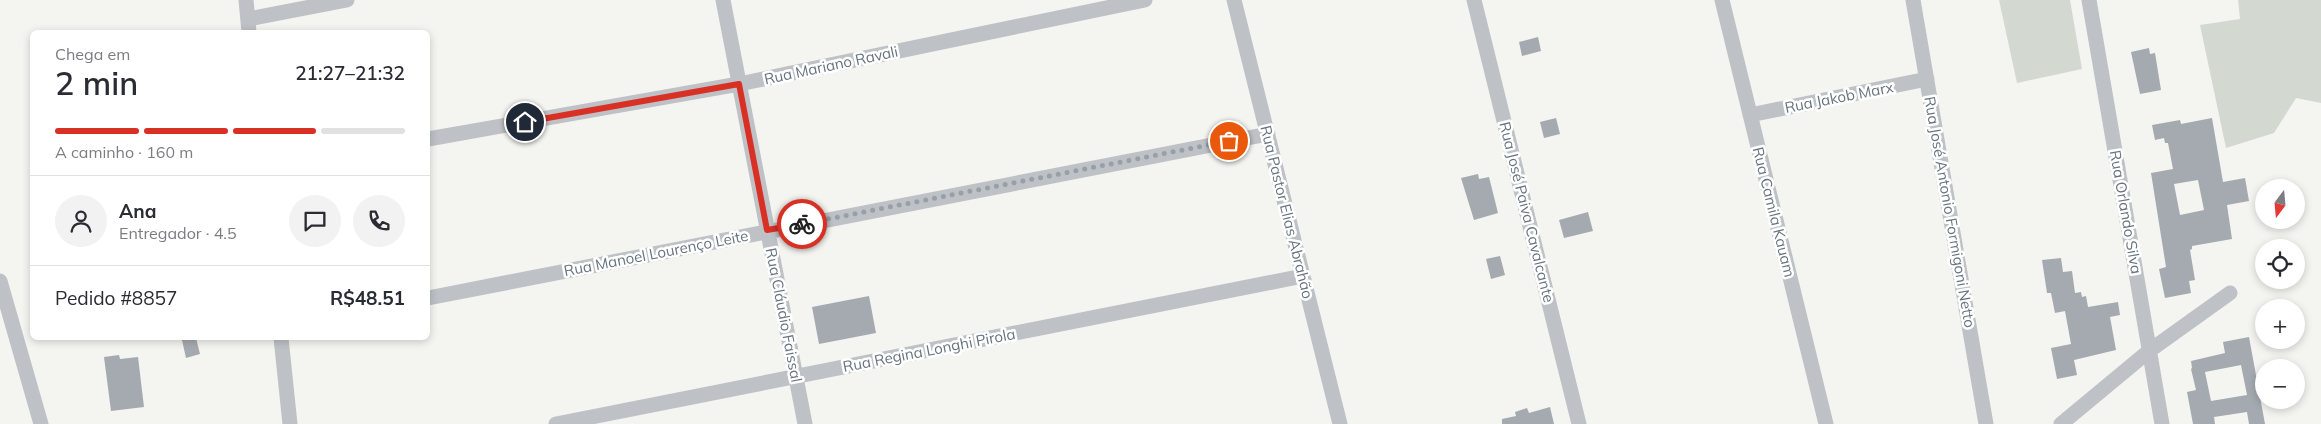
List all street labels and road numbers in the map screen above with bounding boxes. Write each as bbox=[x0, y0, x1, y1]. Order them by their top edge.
street label: Rua Mariano Ravali bbox=[762, 42, 900, 88]
street label: Rua Jakob Marx bbox=[1783, 77, 1895, 117]
street label: Rua José Antonio Formigoni Netto bbox=[1920, 95, 1980, 329]
street label: Rua José Paiva Cavalcante bbox=[1495, 120, 1559, 304]
street label: Rua Pastor Elias Abrahão bbox=[1256, 123, 1318, 301]
street label: Rua Camila Kauam bbox=[1749, 145, 1799, 279]
street label: Rua Orlando Silva bbox=[2106, 149, 2146, 275]
street label: Rua Manoel Lourenço Leite bbox=[562, 226, 750, 280]
street label: Rua Cláudio Faissal bbox=[762, 246, 806, 384]
street label: Rua Regina Longhi Pirola bbox=[841, 324, 1017, 376]

